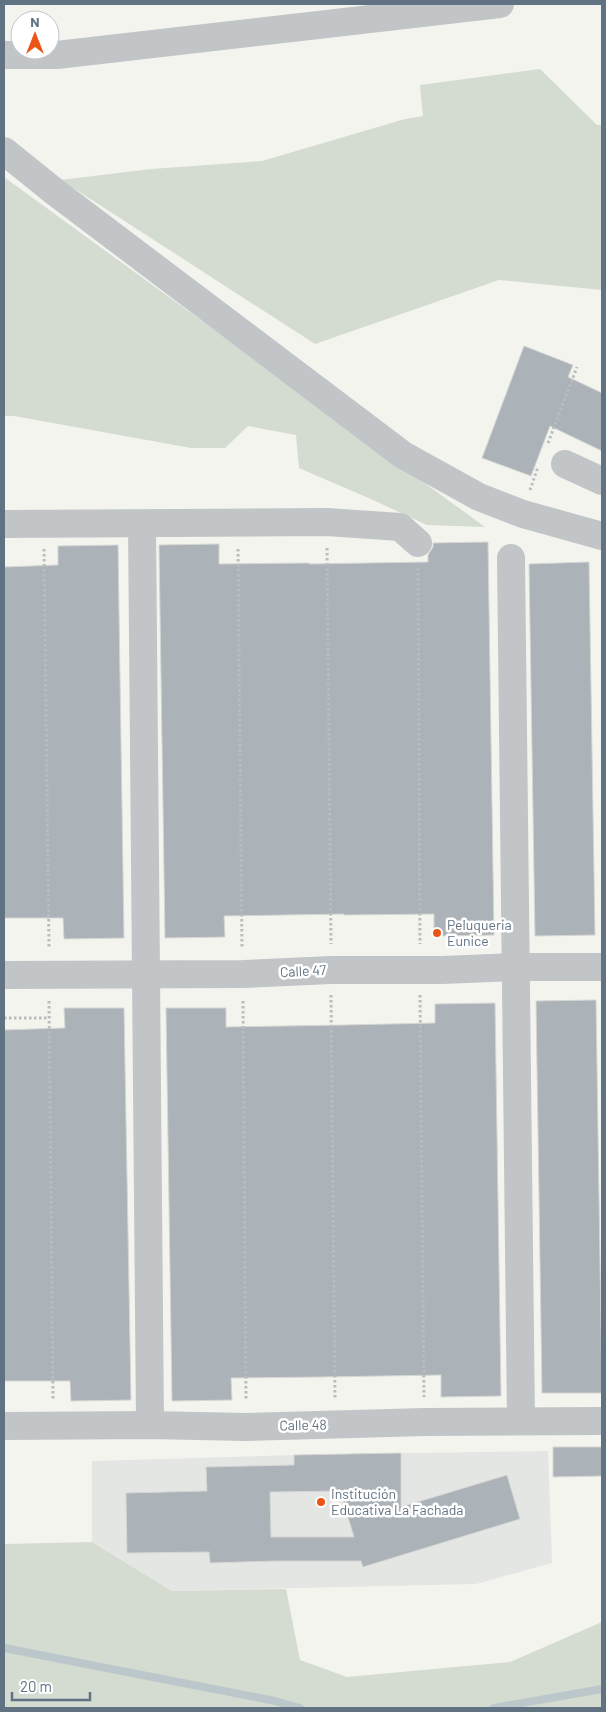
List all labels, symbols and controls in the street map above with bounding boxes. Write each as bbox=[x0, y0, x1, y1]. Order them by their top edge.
north arrow bbox=[10, 10, 60, 60]
text: N bbox=[30, 13, 40, 30]
place label: Peluqueria Eunice bbox=[447, 916, 512, 949]
marker: Peluqueria Eunice bbox=[431, 927, 443, 939]
street label: Calle 47 bbox=[279, 961, 327, 980]
street label: Calle 48 bbox=[279, 1416, 327, 1433]
place label: Institución Educativa La Fachada bbox=[331, 1485, 463, 1518]
marker: Institución Educativa La Fachada bbox=[315, 1496, 327, 1508]
scale bar bbox=[12, 1670, 90, 1702]
text: 20 m bbox=[20, 1677, 52, 1695]

